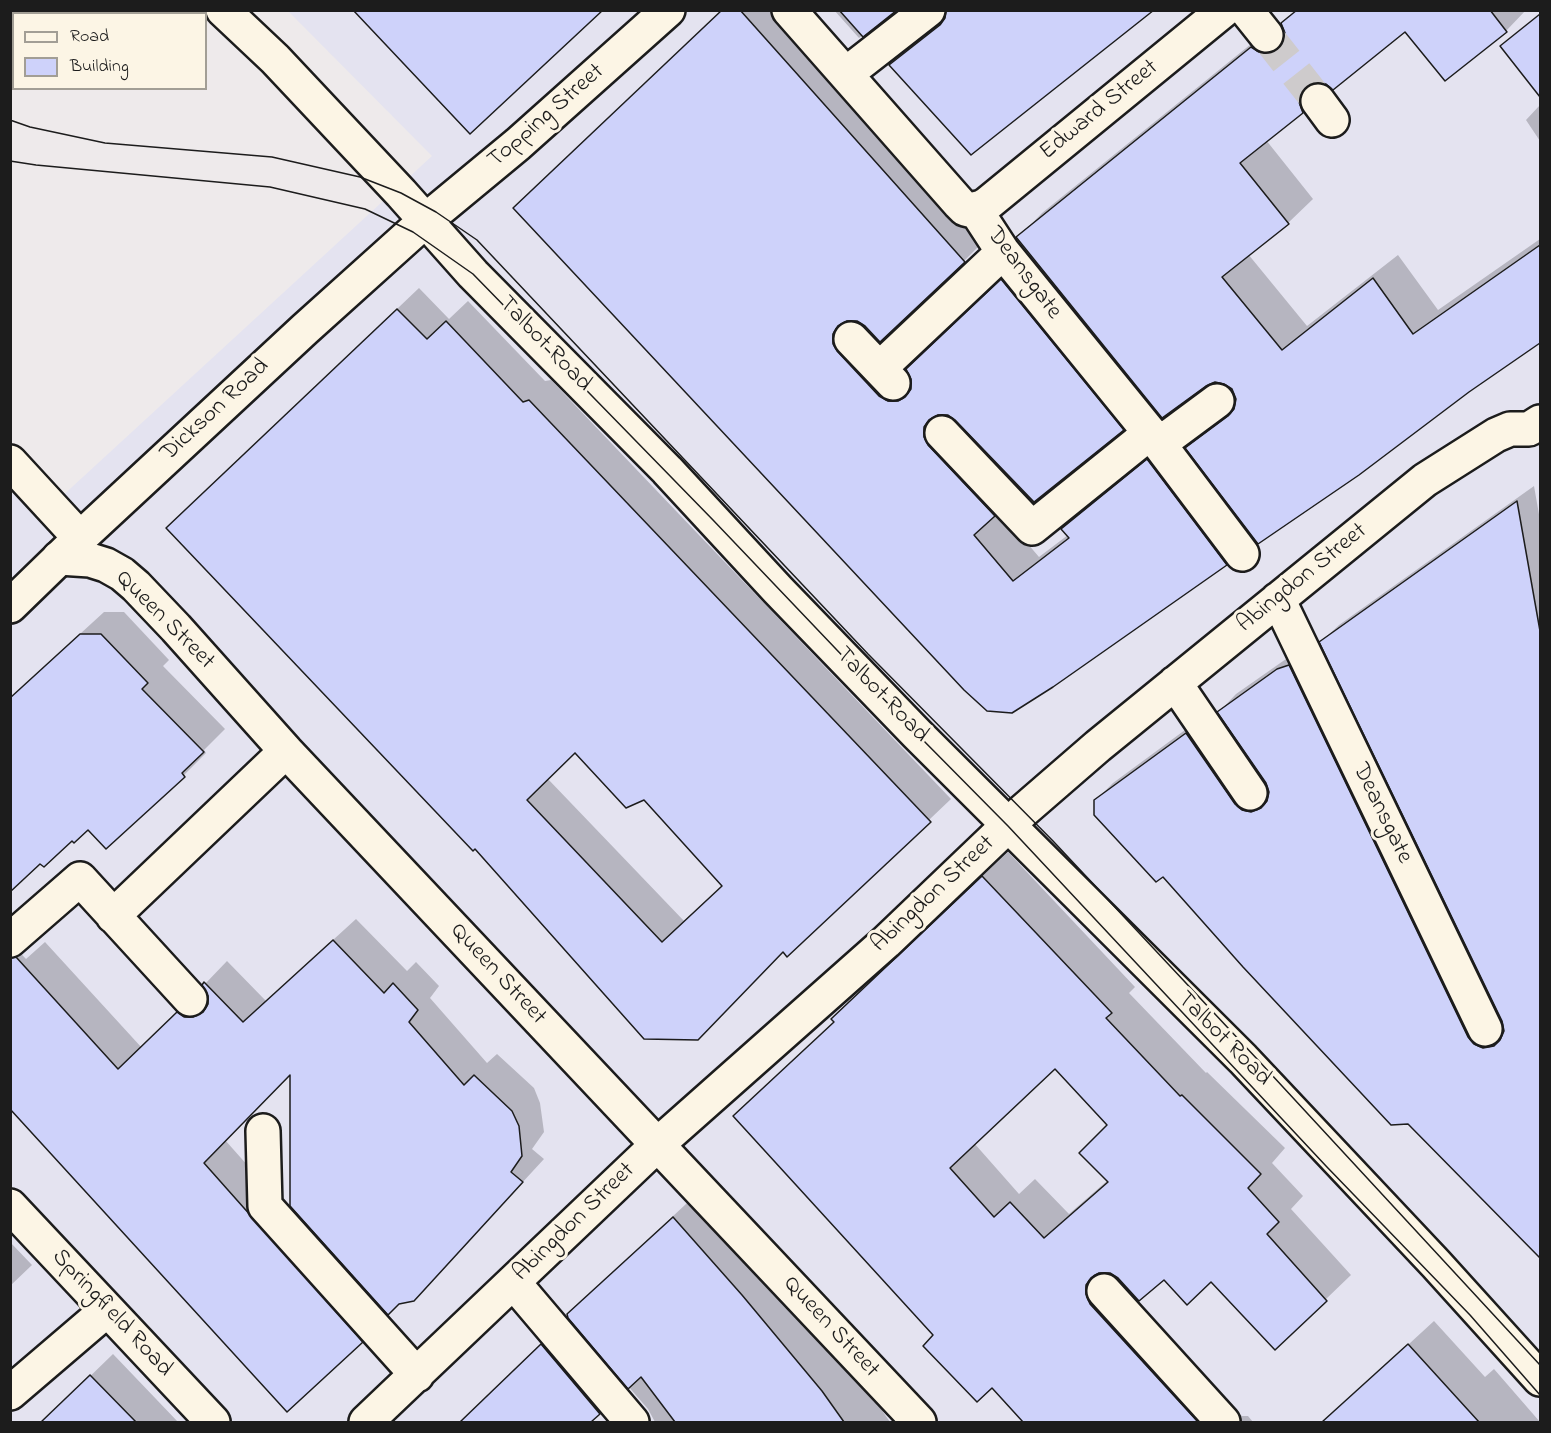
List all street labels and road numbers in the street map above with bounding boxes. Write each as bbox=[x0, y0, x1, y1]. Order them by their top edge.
street label: Edward Street bbox=[1035, 54, 1165, 168]
street label: Topping Street bbox=[483, 59, 611, 175]
street label: Deansgate bbox=[979, 222, 1067, 326]
street label: Talbot Road bbox=[491, 291, 597, 399]
street label: Dickson Road bbox=[156, 353, 276, 469]
street label: Abingdon Street bbox=[1232, 518, 1374, 640]
street label: Queen Street bbox=[108, 565, 220, 677]
street label: Talbot Road bbox=[828, 642, 934, 750]
street label: Deansgate bbox=[1344, 759, 1418, 869]
street label: Abingdon Street bbox=[866, 830, 1002, 960]
street label: Queen Street bbox=[443, 918, 551, 1032]
street label: Talbot Road bbox=[1170, 987, 1276, 1093]
street label: Abingdon Street bbox=[508, 1158, 642, 1288]
street label: Springfield Road bbox=[44, 1244, 178, 1384]
street label: Queen Street bbox=[776, 1271, 884, 1385]

